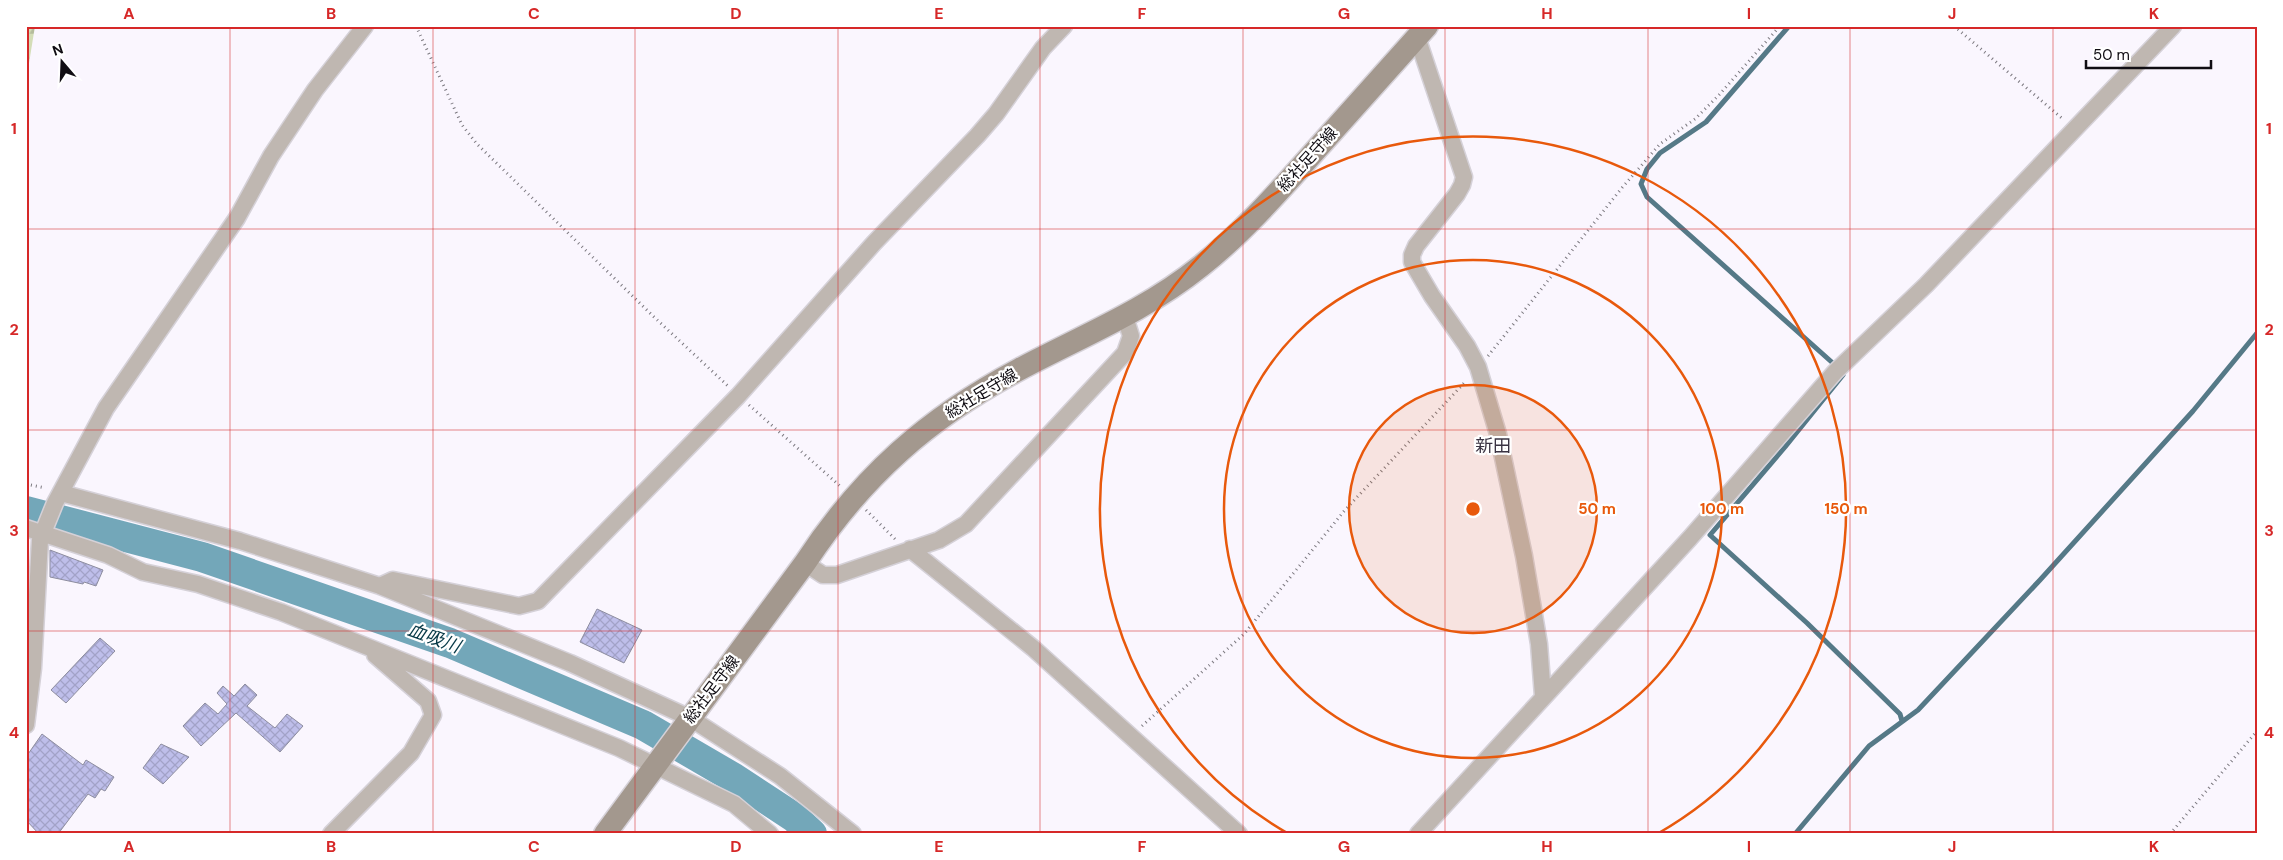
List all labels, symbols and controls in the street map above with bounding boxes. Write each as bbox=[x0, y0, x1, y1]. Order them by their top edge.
text: A bbox=[123, 3, 135, 24]
text: B bbox=[326, 3, 336, 24]
text: C bbox=[528, 3, 540, 24]
text: D bbox=[730, 3, 742, 24]
text: E bbox=[934, 3, 944, 24]
text: F bbox=[1138, 3, 1147, 24]
text: G bbox=[1338, 3, 1350, 24]
text: H bbox=[1541, 3, 1553, 24]
text: I bbox=[1747, 3, 1751, 24]
text: J bbox=[1948, 3, 1956, 24]
text: K bbox=[2149, 3, 2160, 24]
north arrow bbox=[38, 38, 88, 88]
scale bar bbox=[2086, 38, 2210, 70]
text: N bbox=[50, 40, 66, 60]
text: 50 m bbox=[2093, 45, 2130, 65]
text: 1 bbox=[11, 118, 17, 139]
text: 1 bbox=[2266, 118, 2272, 139]
street label: 総社足守線 bbox=[1273, 123, 1342, 196]
text: 2 bbox=[9, 319, 19, 340]
text: 2 bbox=[2264, 319, 2274, 340]
street label: 総社足守線 bbox=[942, 364, 1021, 423]
district label: 新田 bbox=[1475, 434, 1511, 458]
text: 50 m bbox=[1578, 499, 1616, 519]
text: 100 m bbox=[1700, 499, 1744, 519]
text: 150 m bbox=[1825, 499, 1868, 519]
centre of rings bbox=[1464, 500, 1482, 518]
text: 3 bbox=[9, 520, 19, 541]
text: 3 bbox=[2264, 520, 2274, 541]
water label: 血吸川 bbox=[405, 617, 465, 659]
street label: 総社足守線 bbox=[679, 651, 744, 728]
text: 4 bbox=[9, 722, 19, 743]
text: 4 bbox=[2264, 722, 2274, 743]
text: A bbox=[123, 836, 135, 857]
text: B bbox=[326, 836, 336, 857]
text: C bbox=[528, 836, 540, 857]
text: D bbox=[730, 836, 742, 857]
text: E bbox=[934, 836, 944, 857]
text: F bbox=[1138, 836, 1147, 857]
text: G bbox=[1338, 836, 1350, 857]
text: H bbox=[1541, 836, 1553, 857]
text: I bbox=[1747, 836, 1751, 857]
text: J bbox=[1948, 836, 1956, 857]
text: K bbox=[2149, 836, 2160, 857]

